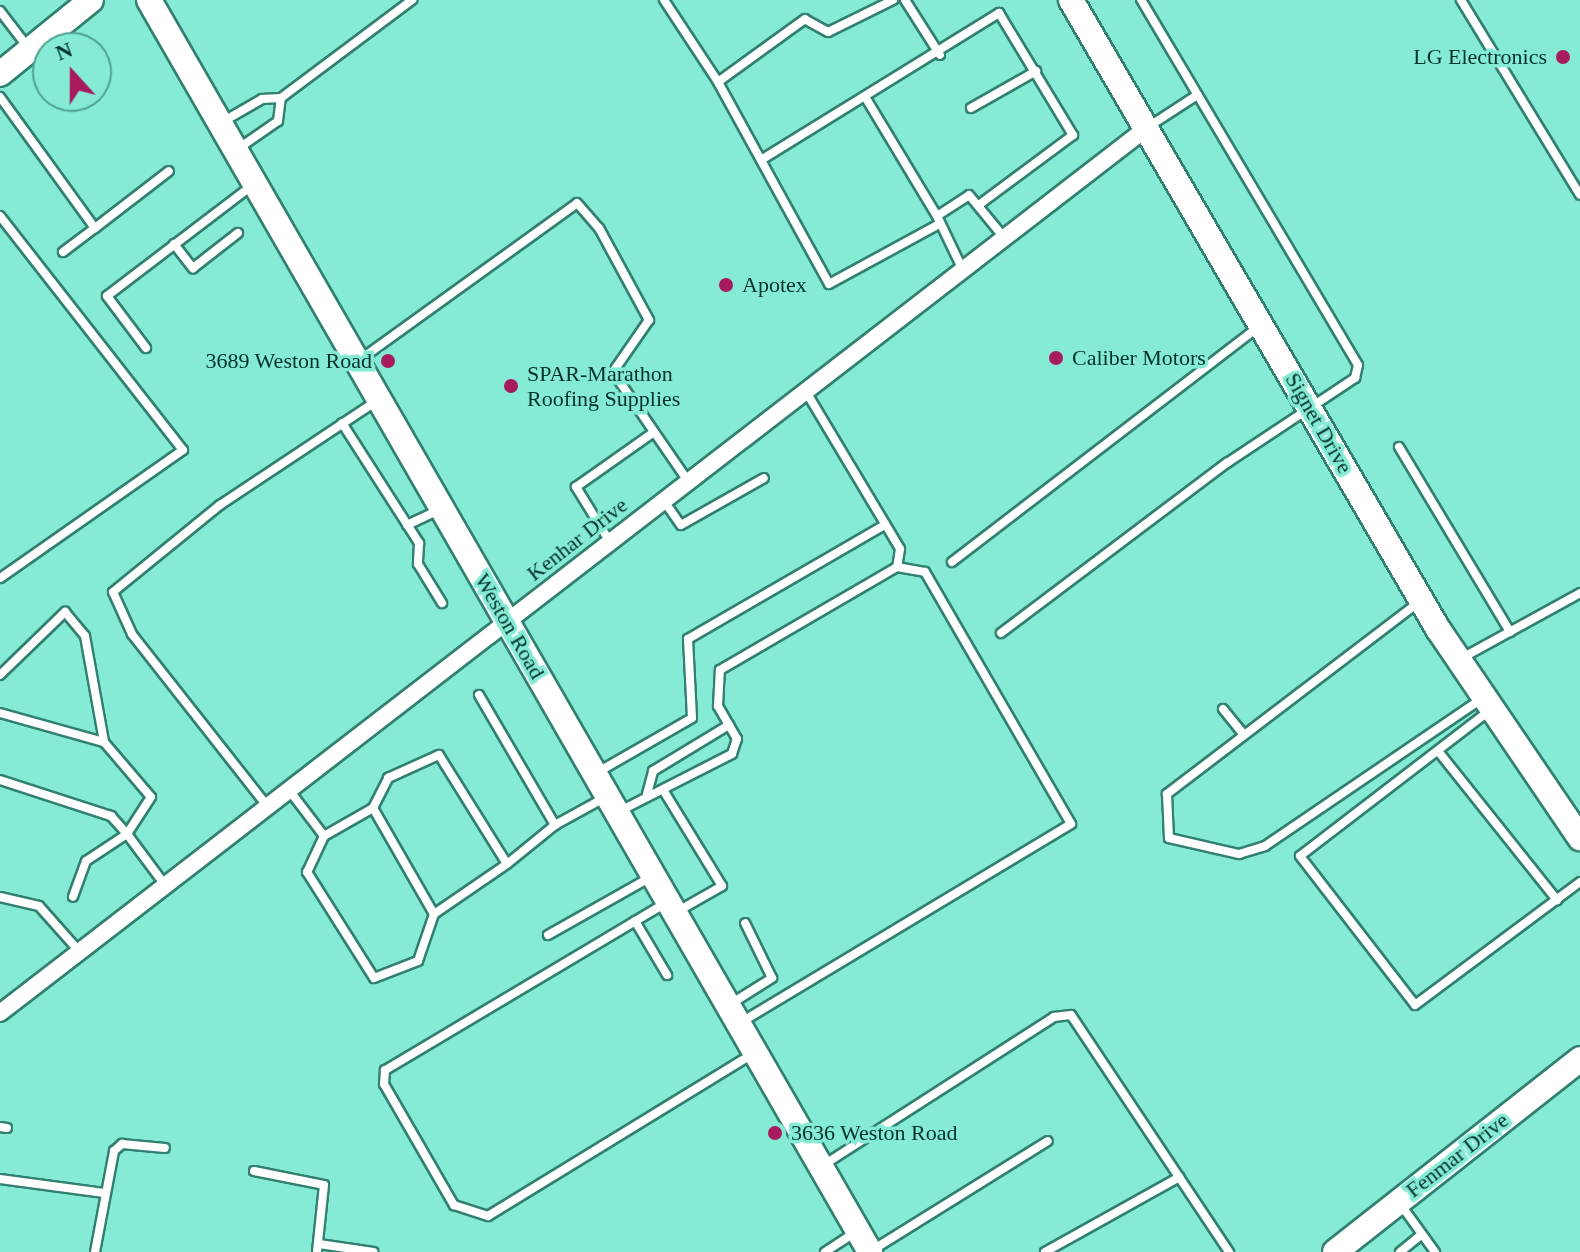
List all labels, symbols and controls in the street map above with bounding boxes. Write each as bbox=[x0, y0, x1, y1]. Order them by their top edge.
north arrow bbox=[32, 32, 112, 112]
text: N bbox=[52, 36, 76, 66]
place label: LG Electronics bbox=[1413, 44, 1547, 70]
marker: LG Electronics bbox=[1554, 48, 1572, 66]
place label: Apotex bbox=[742, 272, 807, 298]
marker: Apotex bbox=[717, 276, 735, 294]
place label: Caliber Motors bbox=[1072, 345, 1206, 371]
place label: 3689 Weston Road bbox=[205, 348, 372, 374]
marker: Caliber Motors bbox=[1047, 349, 1065, 367]
marker: 3689 Weston Road bbox=[379, 352, 397, 370]
place label: SPAR-Marathon Roofing Supplies bbox=[527, 360, 680, 412]
street label: Signet Drive bbox=[1280, 368, 1358, 478]
marker: SPAR-Marathon Roofing Supplies bbox=[502, 377, 520, 395]
street label: Kenhar Drive bbox=[521, 492, 633, 586]
street label: Weston Road bbox=[469, 569, 551, 683]
street label: Fenmar Drive bbox=[1400, 1107, 1514, 1203]
place label: 3636 Weston Road bbox=[791, 1120, 958, 1146]
marker: 3636 Weston Road bbox=[766, 1124, 784, 1142]

